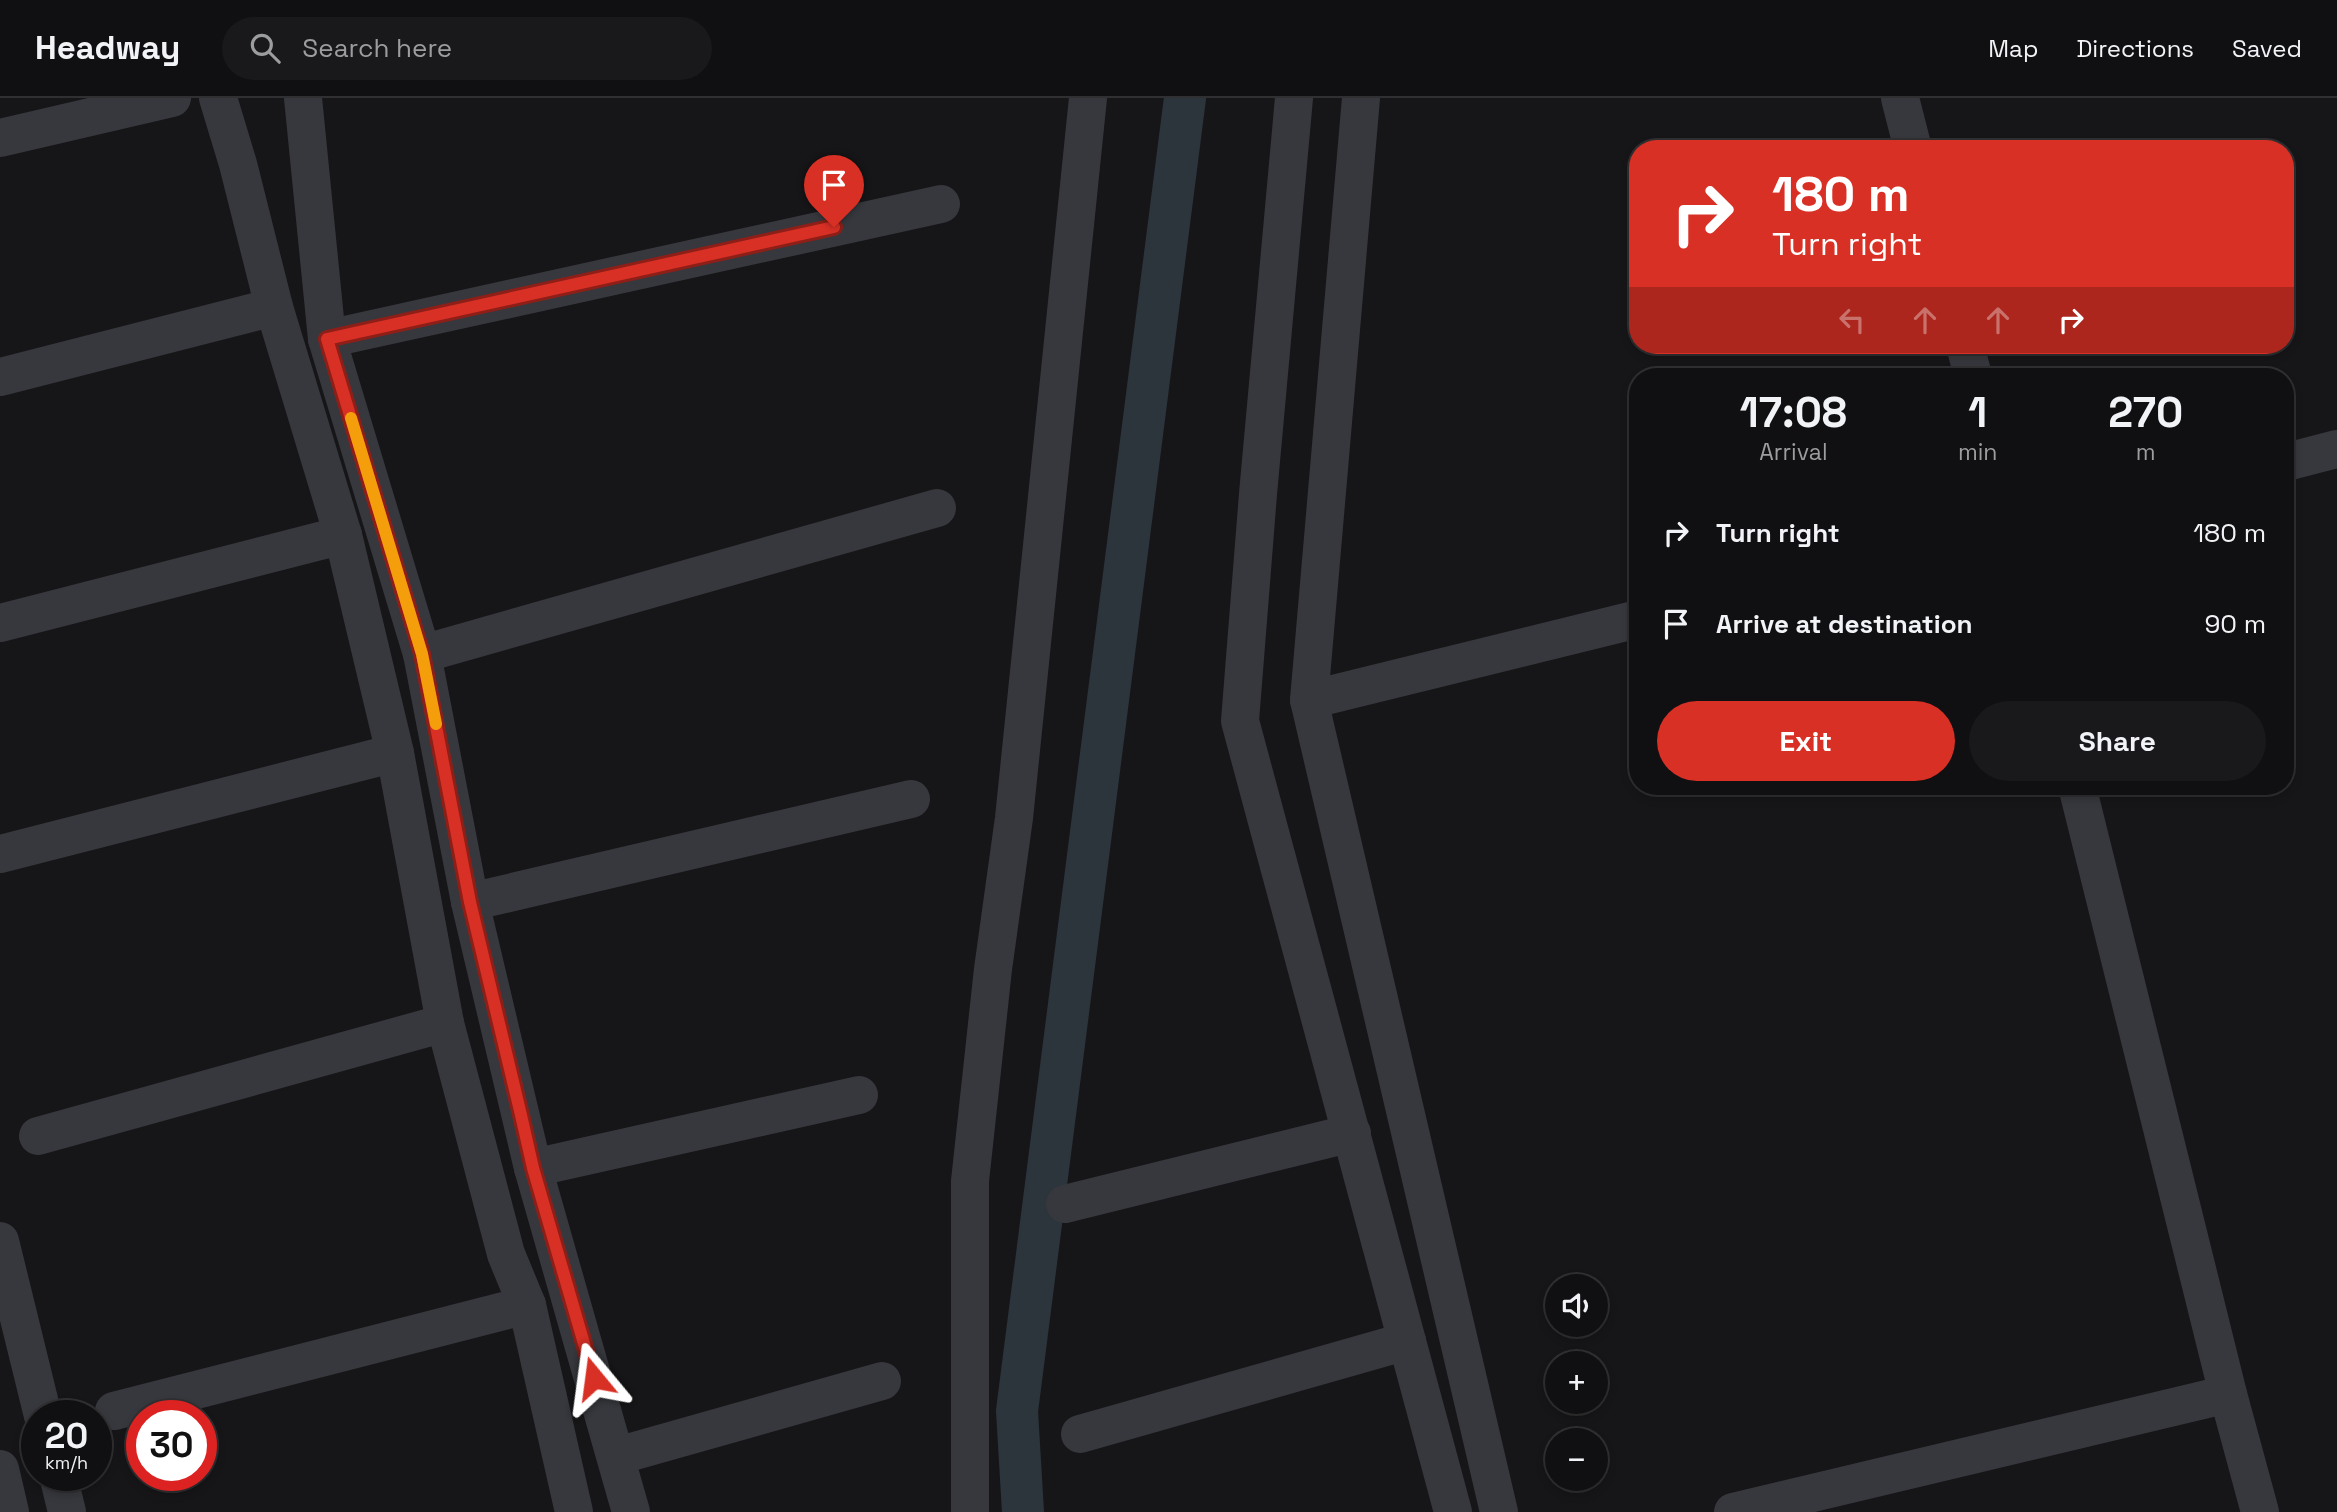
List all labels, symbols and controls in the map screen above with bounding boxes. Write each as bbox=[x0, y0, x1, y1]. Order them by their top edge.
search box bbox=[222, 17, 712, 80]
text: Headway bbox=[35, 27, 180, 69]
icon: search bbox=[246, 29, 284, 67]
text: Search here bbox=[302, 31, 452, 65]
text: Map bbox=[1988, 33, 2038, 64]
text: Directions bbox=[2076, 33, 2194, 64]
text: Saved bbox=[2232, 33, 2302, 64]
pin bbox=[804, 155, 864, 227]
text: 180 m bbox=[1772, 163, 1910, 225]
icon: arrive bbox=[815, 166, 853, 204]
icon: right bbox=[1657, 168, 1748, 259]
text: Turn right bbox=[1772, 224, 1922, 264]
icon: left bbox=[1833, 301, 1871, 339]
icon: ahead bbox=[1906, 301, 1944, 339]
icon: ahead bbox=[1979, 301, 2017, 339]
icon: right bbox=[2052, 301, 2090, 339]
text: 17:08 bbox=[1740, 386, 1847, 439]
text: 1 bbox=[1968, 386, 1987, 439]
text: 270 bbox=[2108, 386, 2183, 439]
text: Arrival bbox=[1759, 437, 1828, 467]
text: min bbox=[1958, 437, 1997, 467]
text: m bbox=[2136, 437, 2156, 467]
icon: right bbox=[1657, 514, 1695, 552]
text: Turn right bbox=[1716, 516, 1840, 550]
text: 180 m bbox=[2193, 516, 2266, 550]
icon: arrive bbox=[1657, 605, 1695, 643]
text: Arrive at destination bbox=[1716, 607, 1973, 641]
text: 90 m bbox=[2204, 607, 2266, 641]
button: Exit bbox=[1657, 701, 1955, 781]
button: Share bbox=[1969, 701, 2266, 781]
map controls bbox=[1545, 1274, 1608, 1491]
button: sound bbox=[1545, 1274, 1608, 1337]
position arrow bbox=[557, 1341, 631, 1415]
button: + bbox=[1545, 1351, 1608, 1414]
speed limit sign: 30 bbox=[126, 1400, 217, 1491]
text: 20 bbox=[45, 1414, 88, 1458]
button: − bbox=[1545, 1428, 1608, 1491]
text: km/h bbox=[45, 1451, 88, 1474]

